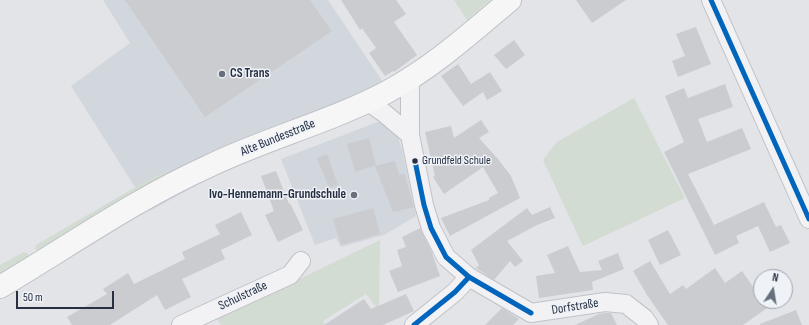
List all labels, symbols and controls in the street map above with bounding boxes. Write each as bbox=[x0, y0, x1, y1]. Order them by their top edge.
place label: CS Trans bbox=[230, 66, 269, 82]
marker: CS Trans bbox=[217, 69, 227, 79]
street label: Alte Bundesstraße bbox=[238, 116, 318, 160]
place label: Grundfeld Schule bbox=[422, 154, 491, 168]
marker: Grundfeld Schule bbox=[410, 156, 420, 166]
place label: Ivo-Hennemann-Grundschule bbox=[209, 187, 346, 203]
marker: Ivo-Hennemann-Grundschule bbox=[349, 190, 359, 200]
north arrow bbox=[753, 269, 793, 309]
text: N bbox=[771, 271, 780, 285]
street label: Schulstraße bbox=[216, 278, 270, 314]
scale bar bbox=[18, 283, 116, 309]
text: 50 m bbox=[23, 290, 43, 305]
street label: Dorfstraße bbox=[550, 296, 600, 318]

